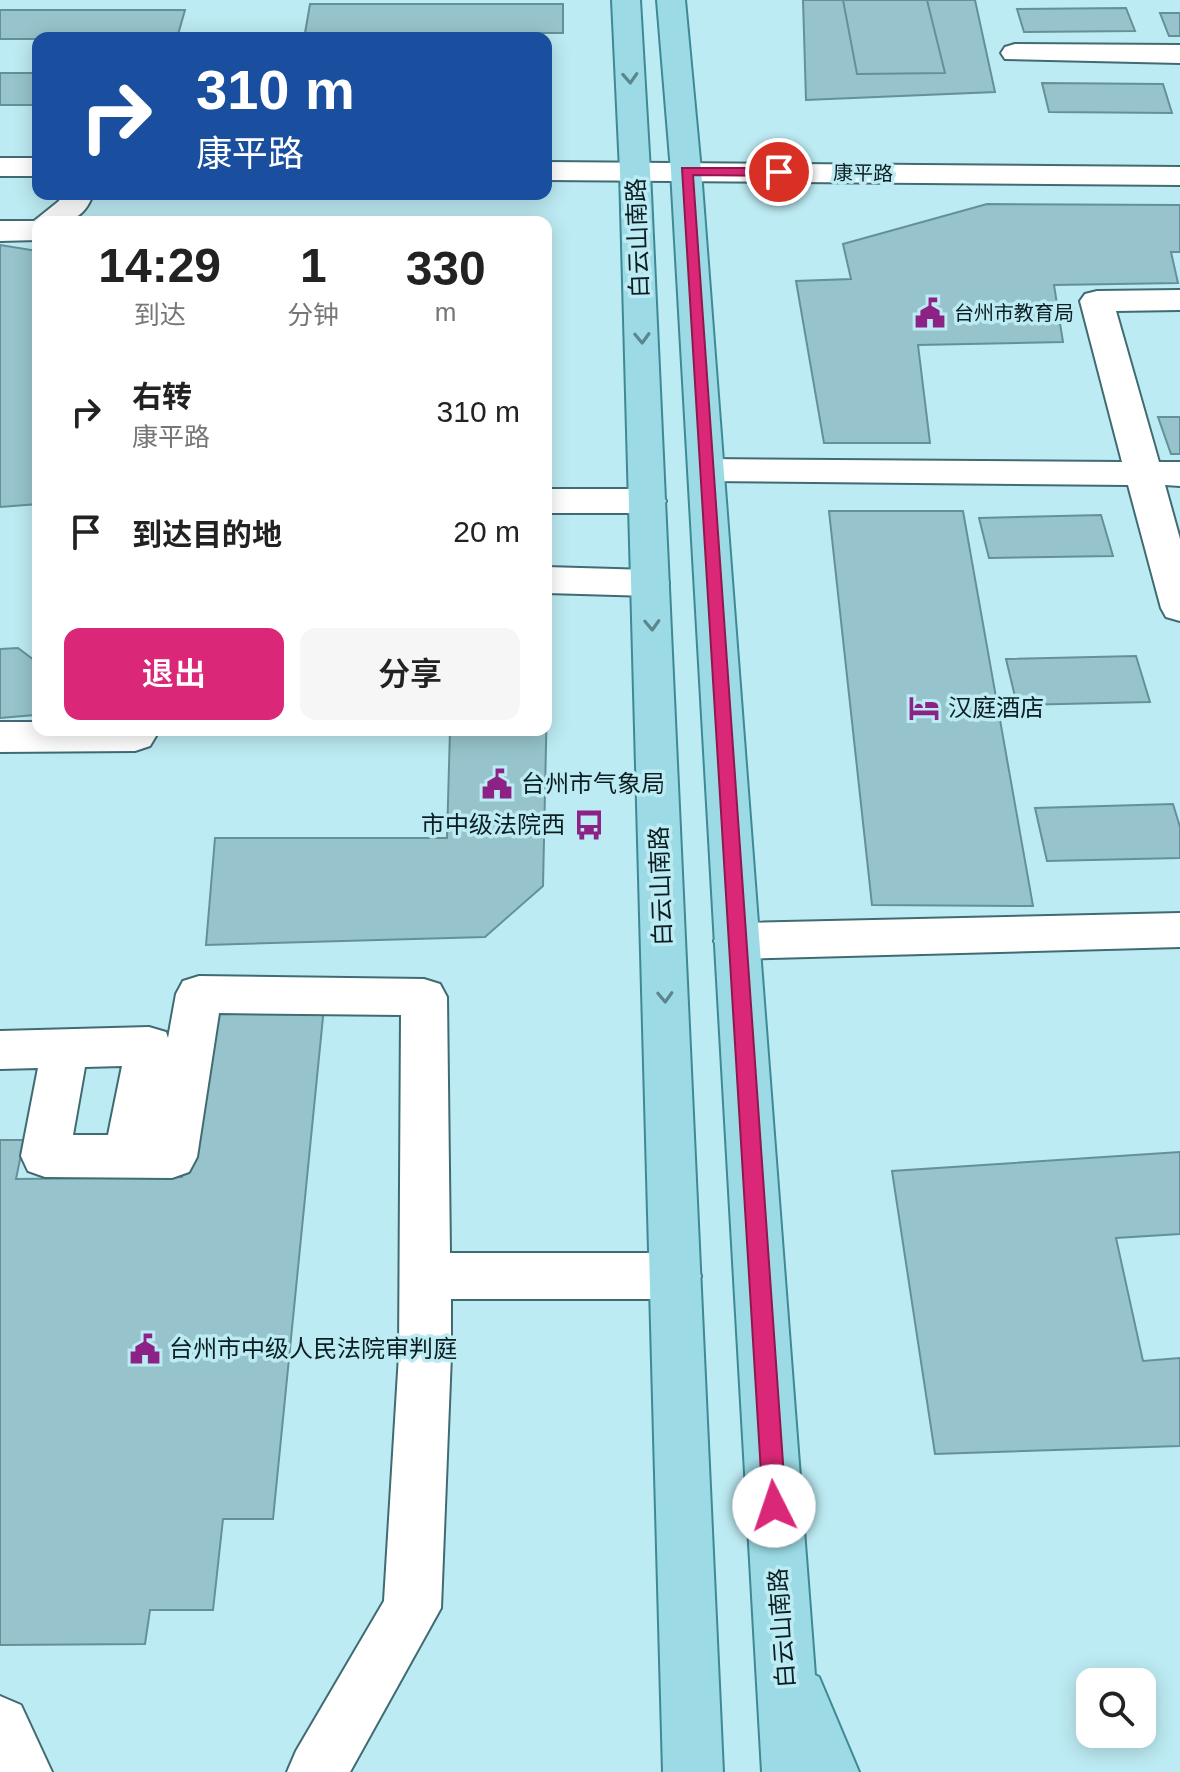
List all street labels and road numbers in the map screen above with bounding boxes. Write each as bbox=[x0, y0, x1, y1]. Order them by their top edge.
street label: 康平路 bbox=[833, 161, 893, 185]
street label: 白云山南路 bbox=[622, 178, 653, 298]
street label: 白云山南路 bbox=[645, 826, 676, 946]
street label: 白云山南路 bbox=[764, 1567, 799, 1689]

